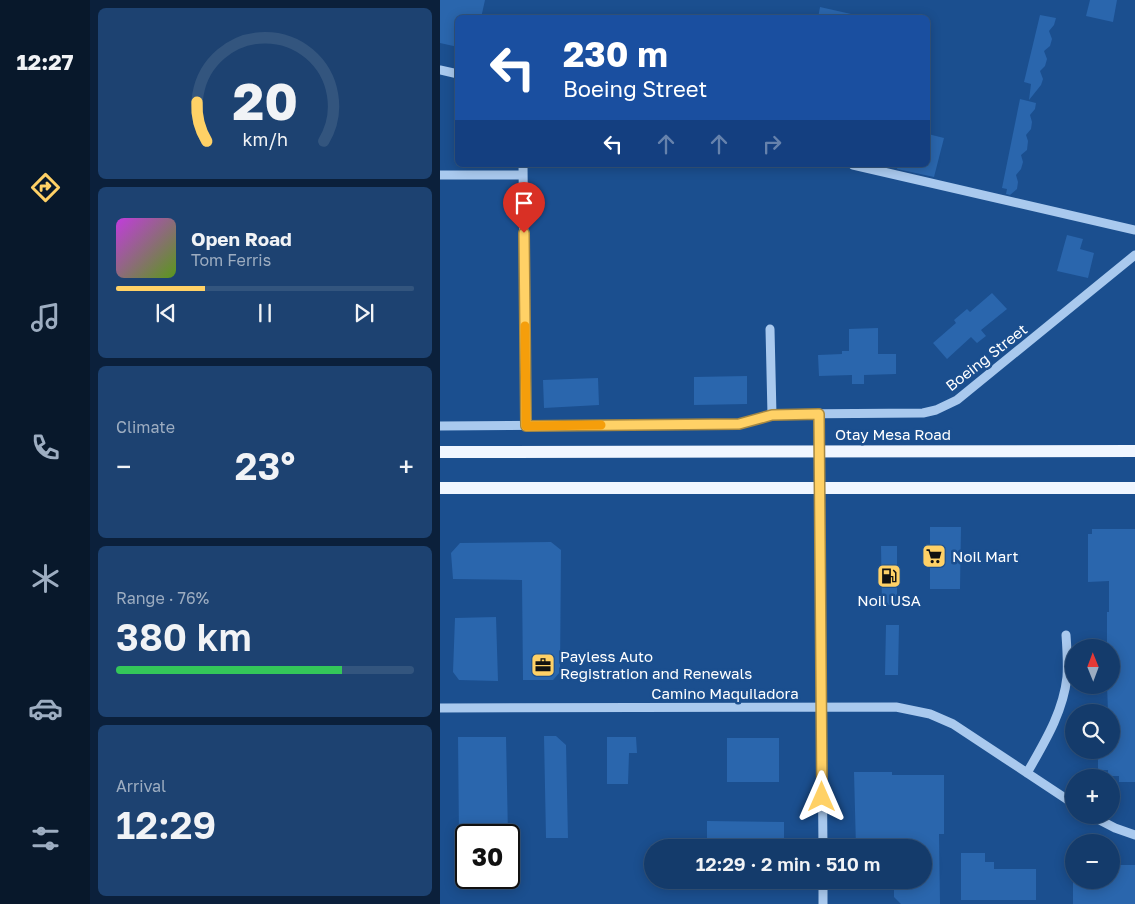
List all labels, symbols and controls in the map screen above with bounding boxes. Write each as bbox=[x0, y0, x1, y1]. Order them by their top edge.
text: 230 m bbox=[563, 33, 668, 75]
icon: left bbox=[480, 35, 545, 100]
text: 12:27 bbox=[16, 48, 74, 75]
text: 20 bbox=[232, 69, 298, 131]
text: Boeing Street bbox=[563, 75, 707, 102]
text: km/h bbox=[242, 128, 288, 150]
icon: left bbox=[599, 130, 627, 158]
icon: ahead bbox=[652, 130, 680, 158]
icon: ahead bbox=[705, 130, 733, 158]
icon: right bbox=[758, 130, 786, 158]
icon: directions bbox=[28, 170, 63, 205]
pin bbox=[503, 182, 545, 233]
icon: arrive bbox=[510, 189, 538, 217]
text: Open Road bbox=[191, 227, 292, 250]
text: Tom Ferris bbox=[191, 250, 271, 270]
icon: previous bbox=[152, 299, 180, 327]
icon: pause bbox=[251, 299, 279, 327]
icon: next bbox=[350, 299, 378, 327]
icon: music bbox=[28, 300, 63, 335]
street label: Boeing Street bbox=[942, 320, 1030, 394]
text: Climate bbox=[116, 417, 175, 437]
street label: Otay Mesa Road bbox=[835, 425, 951, 443]
icon: phone bbox=[28, 430, 63, 465]
text: 23° bbox=[235, 443, 295, 488]
text: − bbox=[116, 450, 131, 483]
text: + bbox=[399, 450, 414, 483]
supermarket icon: Noil Mart bbox=[921, 543, 947, 569]
place label: Noil Mart bbox=[952, 547, 1019, 565]
icon: climate bbox=[28, 561, 63, 596]
fuel station icon: Noil USA bbox=[876, 563, 902, 589]
text: Range · 76% bbox=[116, 588, 209, 608]
place label: Noil USA bbox=[857, 591, 921, 609]
text: 380 km bbox=[116, 614, 252, 659]
north arrow bbox=[1065, 639, 1120, 694]
map controls bbox=[1065, 639, 1120, 889]
place label: Payless Auto Registration and Renewals bbox=[560, 647, 752, 682]
office icon: Payless Auto Registration and Renewals bbox=[530, 652, 556, 678]
street label: Camino Maquiladora bbox=[651, 684, 799, 702]
icon: car bbox=[28, 691, 63, 726]
button: search bbox=[1065, 704, 1120, 759]
button: + bbox=[1065, 769, 1120, 824]
position arrow bbox=[795, 770, 847, 822]
text: Arrival bbox=[116, 776, 166, 796]
text: 12:29 bbox=[116, 802, 216, 847]
icon: filters bbox=[28, 821, 63, 856]
speed limit sign: 30 bbox=[455, 824, 520, 889]
button: − bbox=[1065, 834, 1120, 889]
text: 12:29 · 2 min · 510 m bbox=[696, 852, 880, 875]

